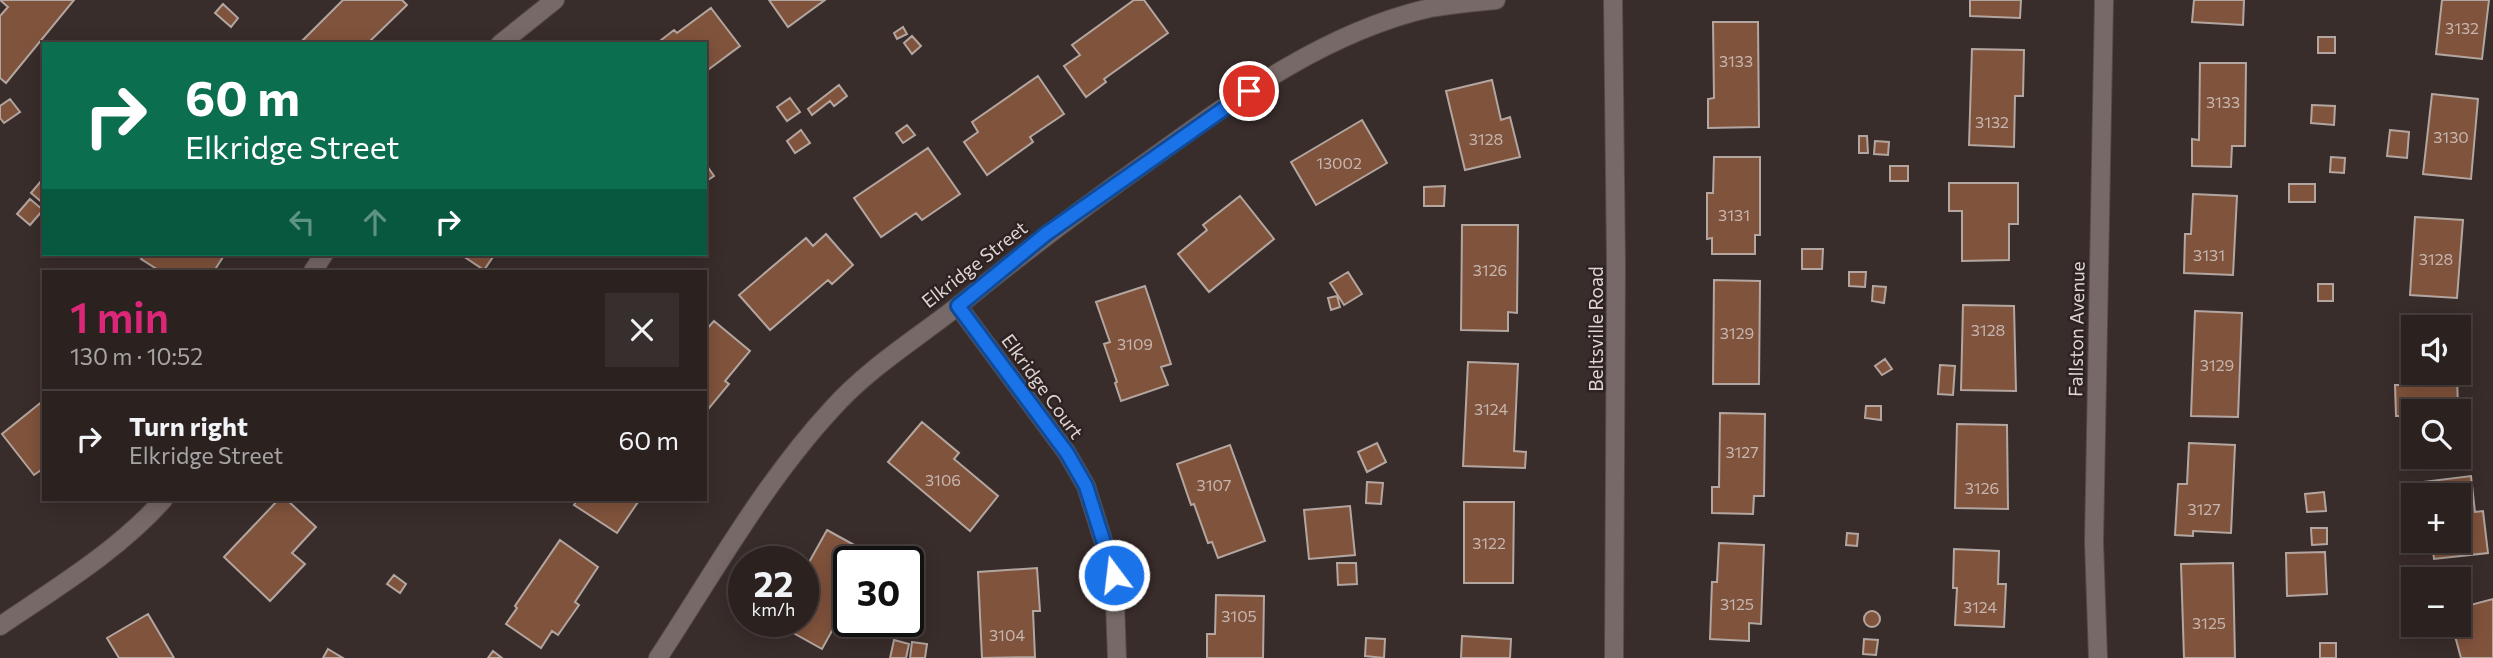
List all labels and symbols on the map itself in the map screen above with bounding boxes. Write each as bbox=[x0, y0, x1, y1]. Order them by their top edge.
house number: 3132 bbox=[2445, 18, 2479, 37]
house number: 3133 bbox=[1719, 51, 1753, 70]
pin bbox=[1219, 61, 1279, 121]
house number: 3133 bbox=[2206, 92, 2240, 111]
house number: 3132 bbox=[1975, 112, 2009, 131]
house number: 3130 bbox=[2433, 127, 2469, 146]
house number: 3128 bbox=[1469, 129, 1503, 148]
house number: 13002 bbox=[1316, 153, 1362, 172]
house number: 3131 bbox=[1718, 205, 1750, 224]
street label: Elkridge Street bbox=[917, 216, 1031, 312]
house number: 3131 bbox=[2193, 245, 2225, 264]
house number: 3128 bbox=[2419, 249, 2453, 268]
house number: 3126 bbox=[1473, 260, 1507, 279]
street label: Fallston Avenue bbox=[2063, 261, 2089, 397]
street label: Beltsville Road bbox=[1584, 266, 1607, 392]
house number: 3128 bbox=[1971, 320, 2005, 339]
house number: 3129 bbox=[1720, 323, 1754, 342]
street label: Elkridge Court bbox=[997, 329, 1089, 443]
house number: 3109 bbox=[1117, 334, 1153, 353]
house number: 3129 bbox=[2200, 355, 2234, 374]
house number: 3124 bbox=[1474, 399, 1508, 418]
house number: 3127 bbox=[1725, 442, 1759, 461]
house number: 3106 bbox=[925, 470, 961, 489]
house number: 3107 bbox=[1197, 475, 1231, 494]
house number: 3126 bbox=[1965, 478, 1999, 497]
house number: 3127 bbox=[2187, 499, 2221, 518]
house number: 3122 bbox=[1472, 533, 1506, 552]
position arrow bbox=[1077, 538, 1151, 612]
speed limit sign: 30 bbox=[833, 546, 924, 637]
house number: 3125 bbox=[1720, 594, 1754, 613]
house number: 3124 bbox=[1963, 597, 1997, 616]
house number: 3105 bbox=[1221, 606, 1257, 625]
house number: 3125 bbox=[2192, 613, 2226, 632]
house number: 3104 bbox=[989, 625, 1025, 644]

